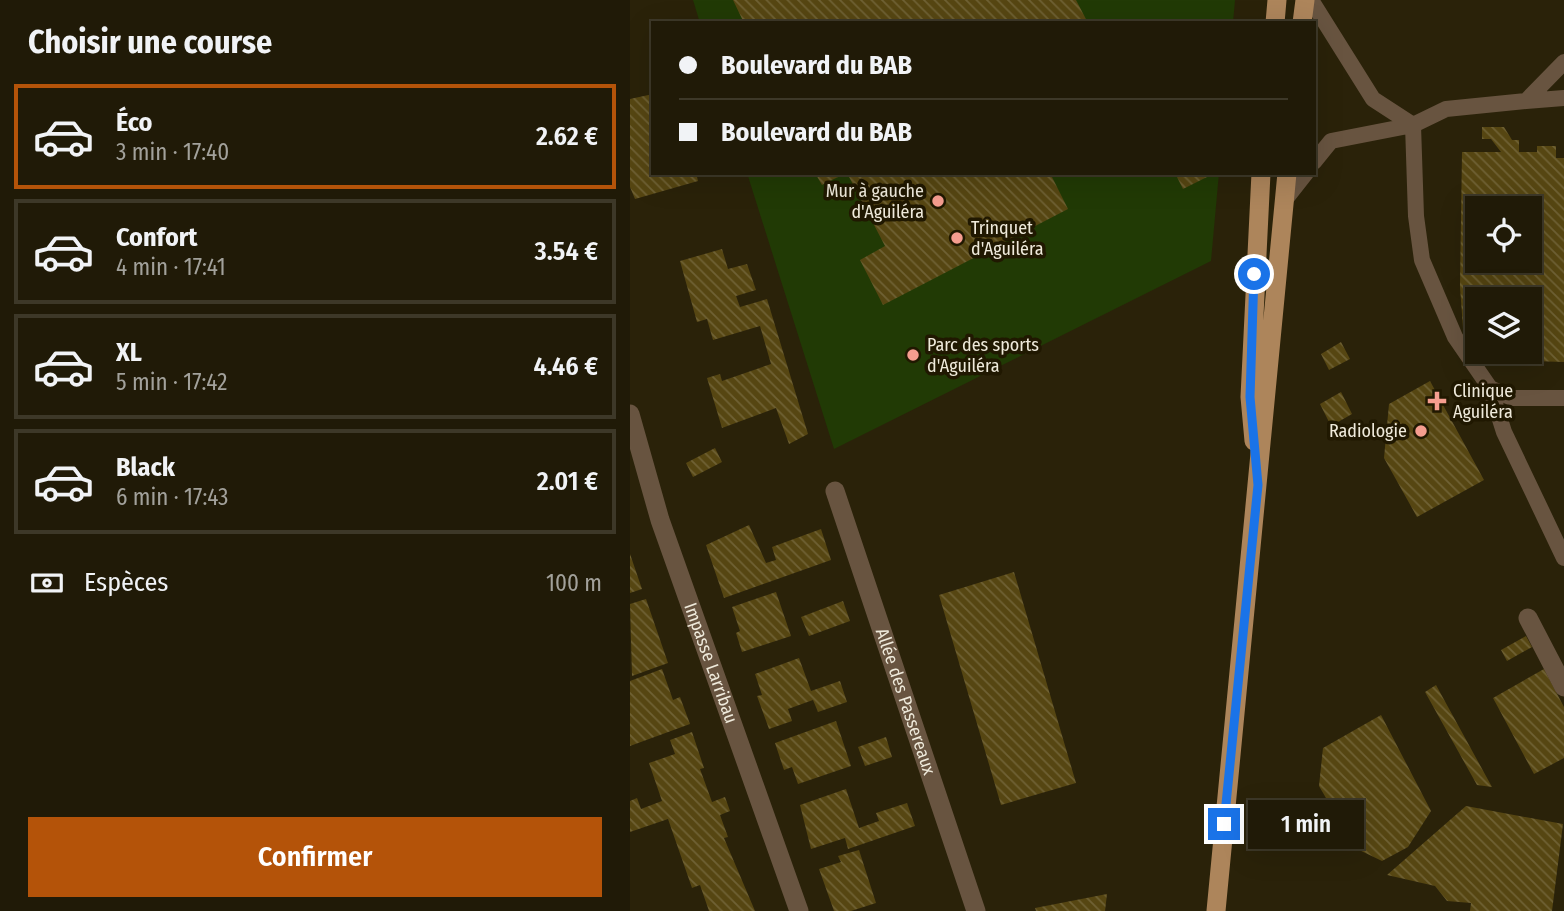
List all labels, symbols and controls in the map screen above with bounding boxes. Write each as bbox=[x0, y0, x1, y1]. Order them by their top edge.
text: Choisir une course bbox=[28, 23, 272, 61]
text: Boulevard du BAB bbox=[721, 50, 912, 81]
icon: car bbox=[32, 105, 95, 168]
text: Éco bbox=[116, 107, 153, 138]
text: Boulevard du BAB bbox=[721, 117, 912, 148]
text: 2.62 € bbox=[536, 121, 598, 152]
text: 3 min · 17:40 bbox=[116, 138, 229, 166]
place label: Mur à gauche d'Aguiléra bbox=[826, 180, 924, 223]
marker: Mur à gauche d'Aguiléra bbox=[930, 193, 946, 209]
map controls bbox=[1465, 196, 1542, 364]
button: locate bbox=[1465, 196, 1542, 273]
place label: Trinquet d'Aguiléra bbox=[971, 217, 1044, 260]
icon: car bbox=[32, 220, 95, 283]
text: Confort bbox=[116, 222, 197, 253]
marker: Trinquet d'Aguiléra bbox=[949, 230, 965, 246]
text: 3.54 € bbox=[535, 236, 598, 267]
text: 4 min · 17:41 bbox=[116, 253, 226, 281]
route start bbox=[1238, 258, 1270, 290]
button: layers bbox=[1465, 287, 1542, 364]
place label: Parc des sports d'Aguiléra bbox=[927, 334, 1039, 377]
icon: car bbox=[32, 335, 95, 398]
text: XL bbox=[116, 337, 142, 368]
marker: Parc des sports d'Aguiléra bbox=[905, 347, 921, 363]
text: 4.46 € bbox=[534, 351, 598, 382]
text: 5 min · 17:42 bbox=[116, 368, 227, 396]
place label: Clinique Aguiléra bbox=[1453, 380, 1513, 423]
marker: Clinique Aguiléra bbox=[1427, 391, 1447, 411]
place label: Radiologie bbox=[1329, 420, 1407, 442]
marker: Radiologie bbox=[1413, 423, 1429, 439]
icon: car bbox=[32, 450, 95, 513]
text: Black bbox=[116, 452, 175, 483]
text: 2.01 € bbox=[537, 466, 598, 497]
text: 6 min · 17:43 bbox=[116, 483, 228, 511]
icon: cash bbox=[28, 564, 66, 602]
text: Espèces bbox=[84, 567, 168, 598]
text: 100 m bbox=[546, 569, 602, 597]
street label: Impasse Larribau bbox=[679, 600, 742, 726]
street label: Allée des Passereaux bbox=[871, 625, 941, 778]
callout: 1 min bbox=[1248, 800, 1364, 848]
route end bbox=[1208, 808, 1240, 840]
text: 1 min bbox=[1281, 810, 1331, 838]
button: Confirmer bbox=[28, 817, 602, 897]

